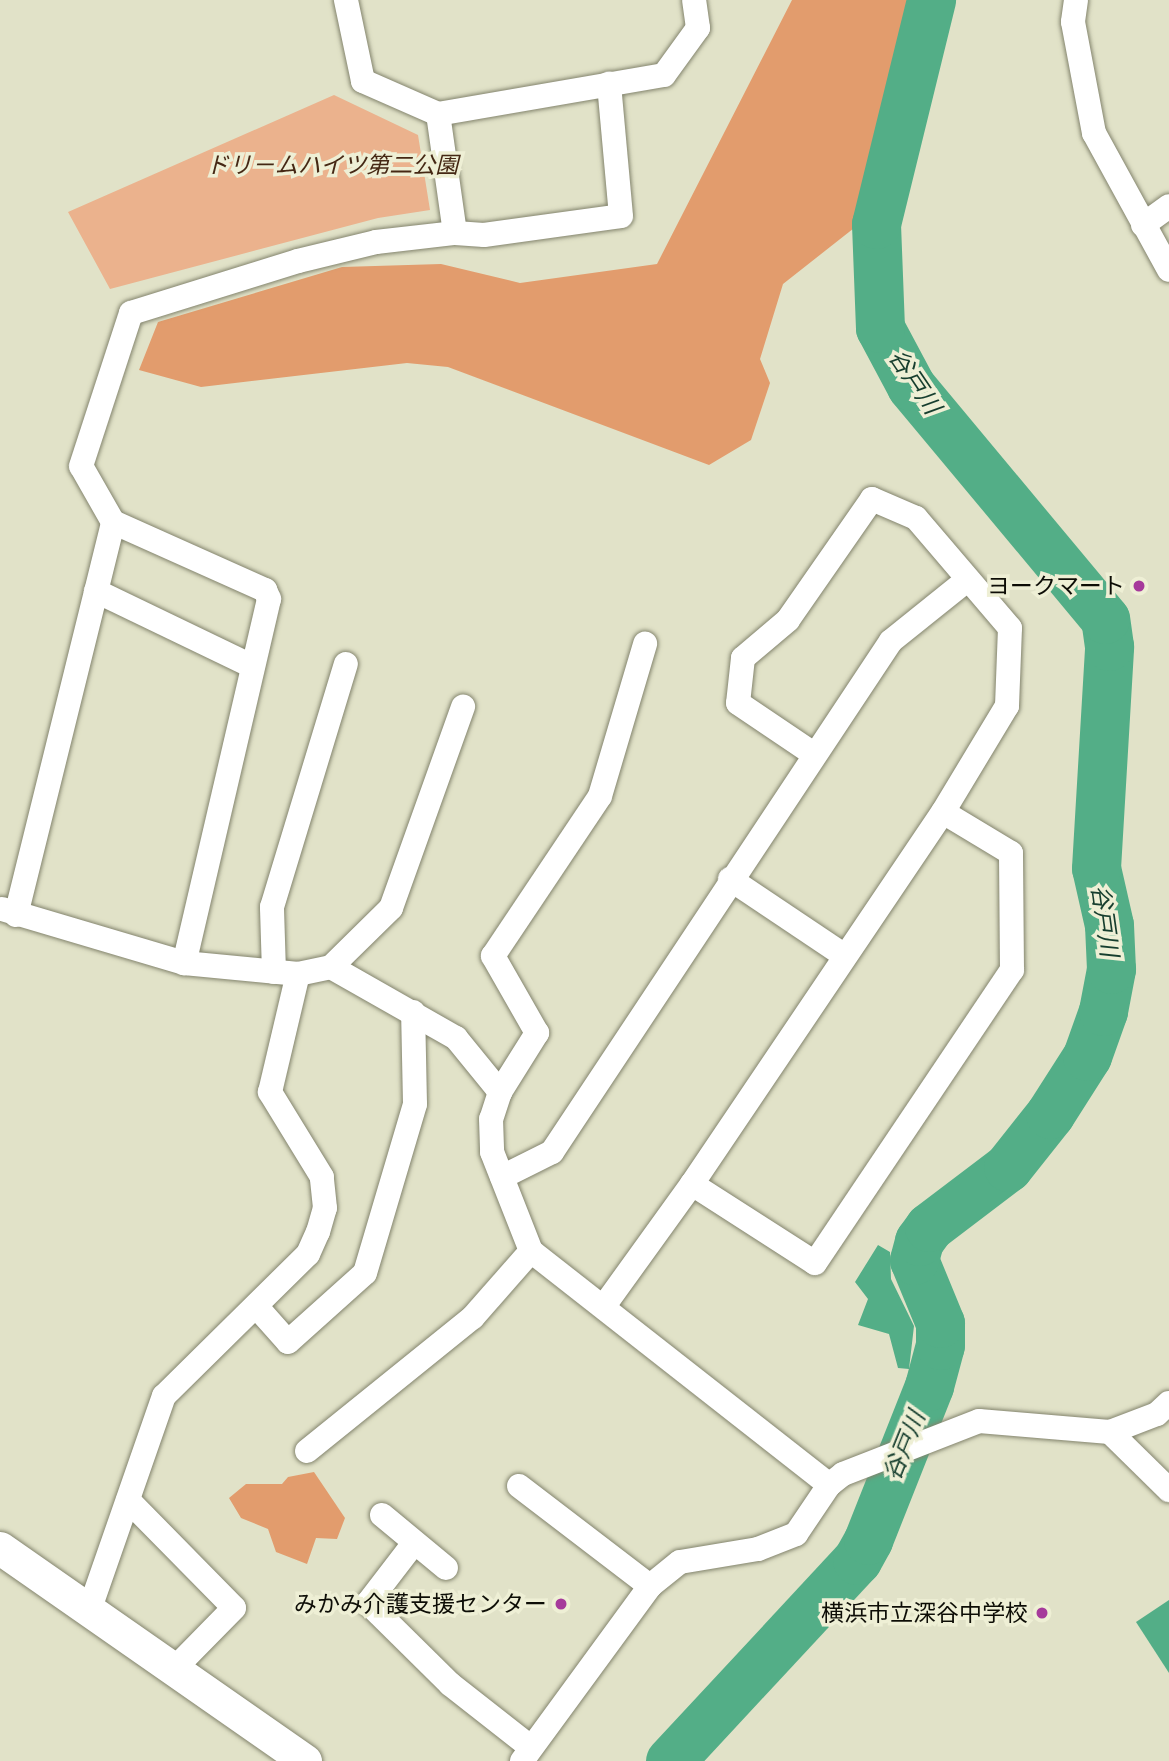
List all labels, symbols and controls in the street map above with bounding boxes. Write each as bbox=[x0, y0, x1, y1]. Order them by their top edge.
park label: ドリ－ムハイツ第二公園 bbox=[206, 151, 458, 179]
water label: 谷戸川 bbox=[882, 344, 946, 420]
place label: ヨークマート bbox=[987, 572, 1125, 600]
marker: ヨークマート bbox=[1131, 578, 1147, 594]
water label: 谷戸川 bbox=[1085, 883, 1123, 959]
water label: 谷戸川 bbox=[878, 1407, 932, 1485]
place label: みかみ介護支援センター bbox=[294, 1590, 547, 1618]
marker: みかみ介護支援センター bbox=[553, 1596, 569, 1612]
place label: 横浜市立深谷中学校 bbox=[821, 1599, 1028, 1627]
marker: 横浜市立深谷中学校 bbox=[1034, 1605, 1050, 1621]

